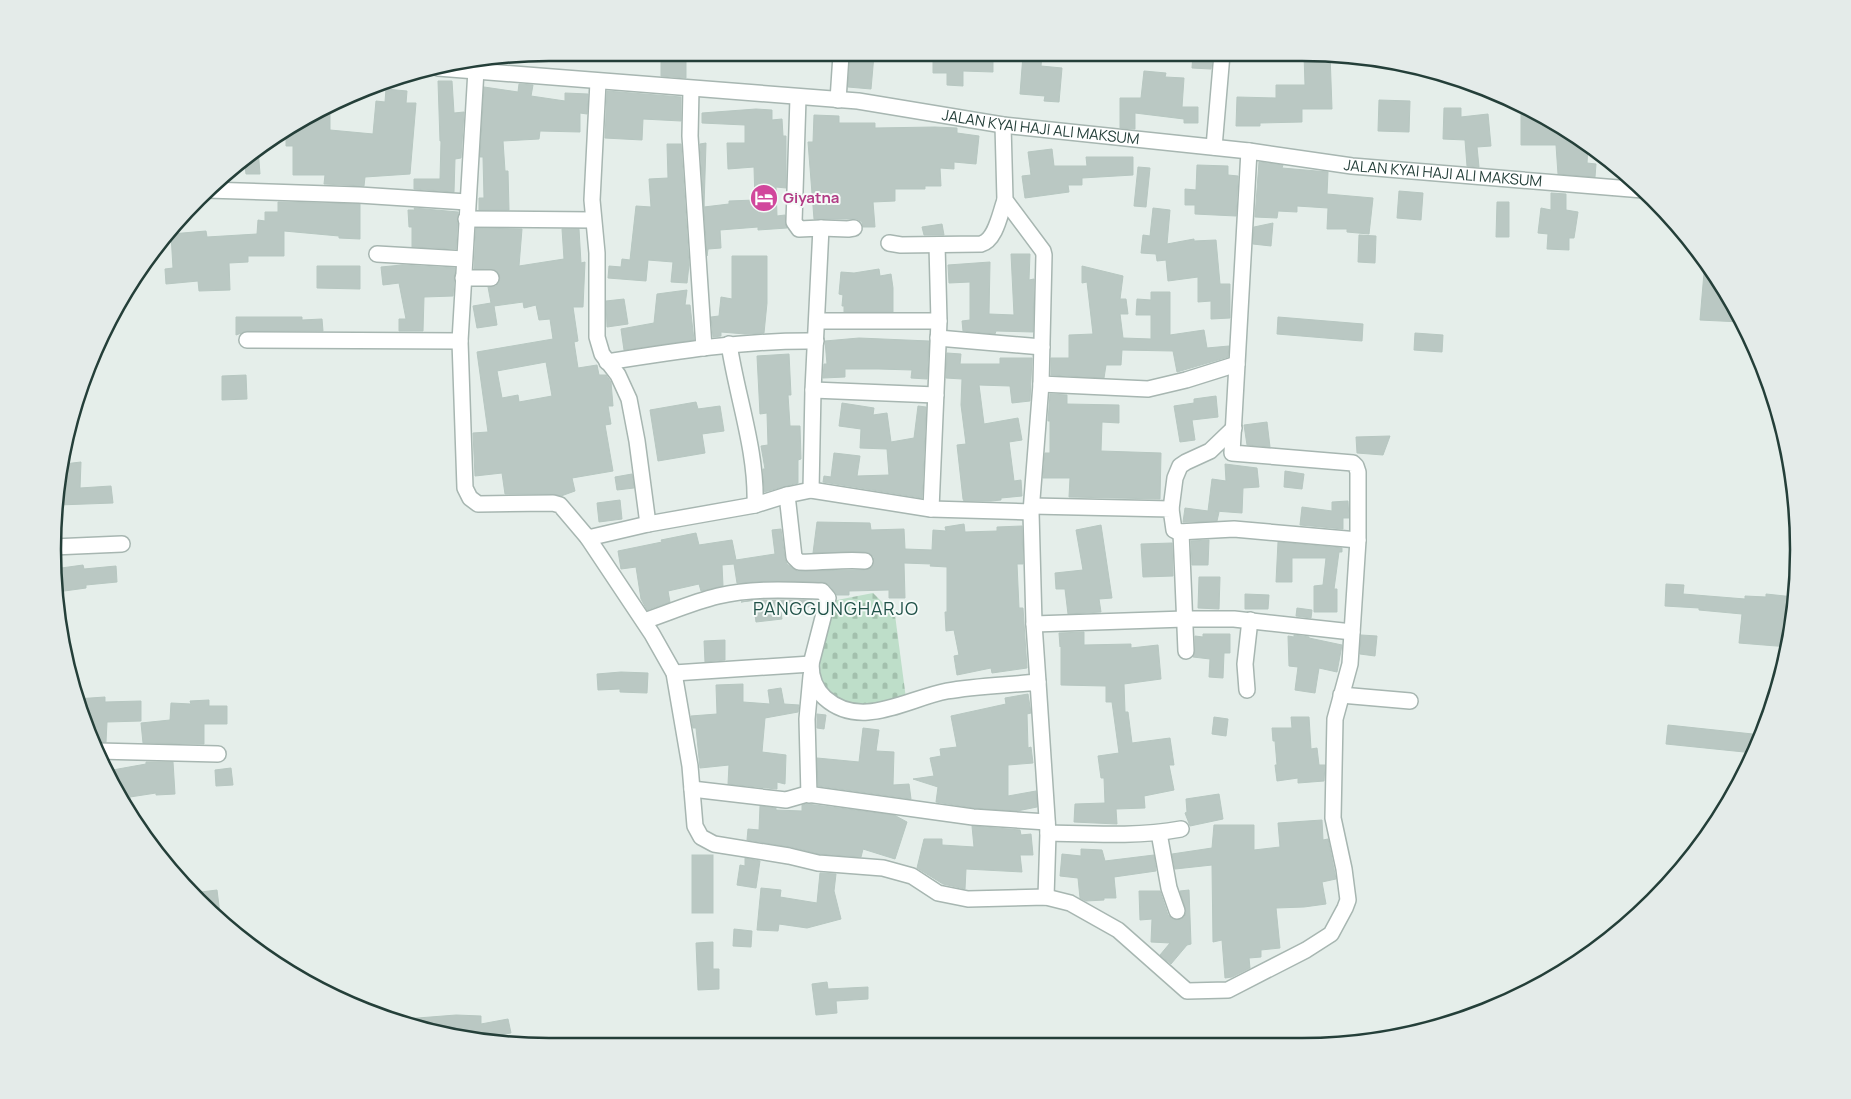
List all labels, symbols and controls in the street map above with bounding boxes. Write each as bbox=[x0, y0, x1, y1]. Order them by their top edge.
street label: JALAN KYAI HAJI ALI MAKSUM bbox=[941, 104, 1141, 149]
street label: JALAN KYAI HAJI ALI MAKSUM bbox=[1343, 154, 1543, 192]
hotel icon: Giyatna bbox=[749, 183, 779, 213]
place label: Giyatna bbox=[783, 187, 839, 208]
district label: PANGGUNGHARJO bbox=[753, 596, 919, 620]

